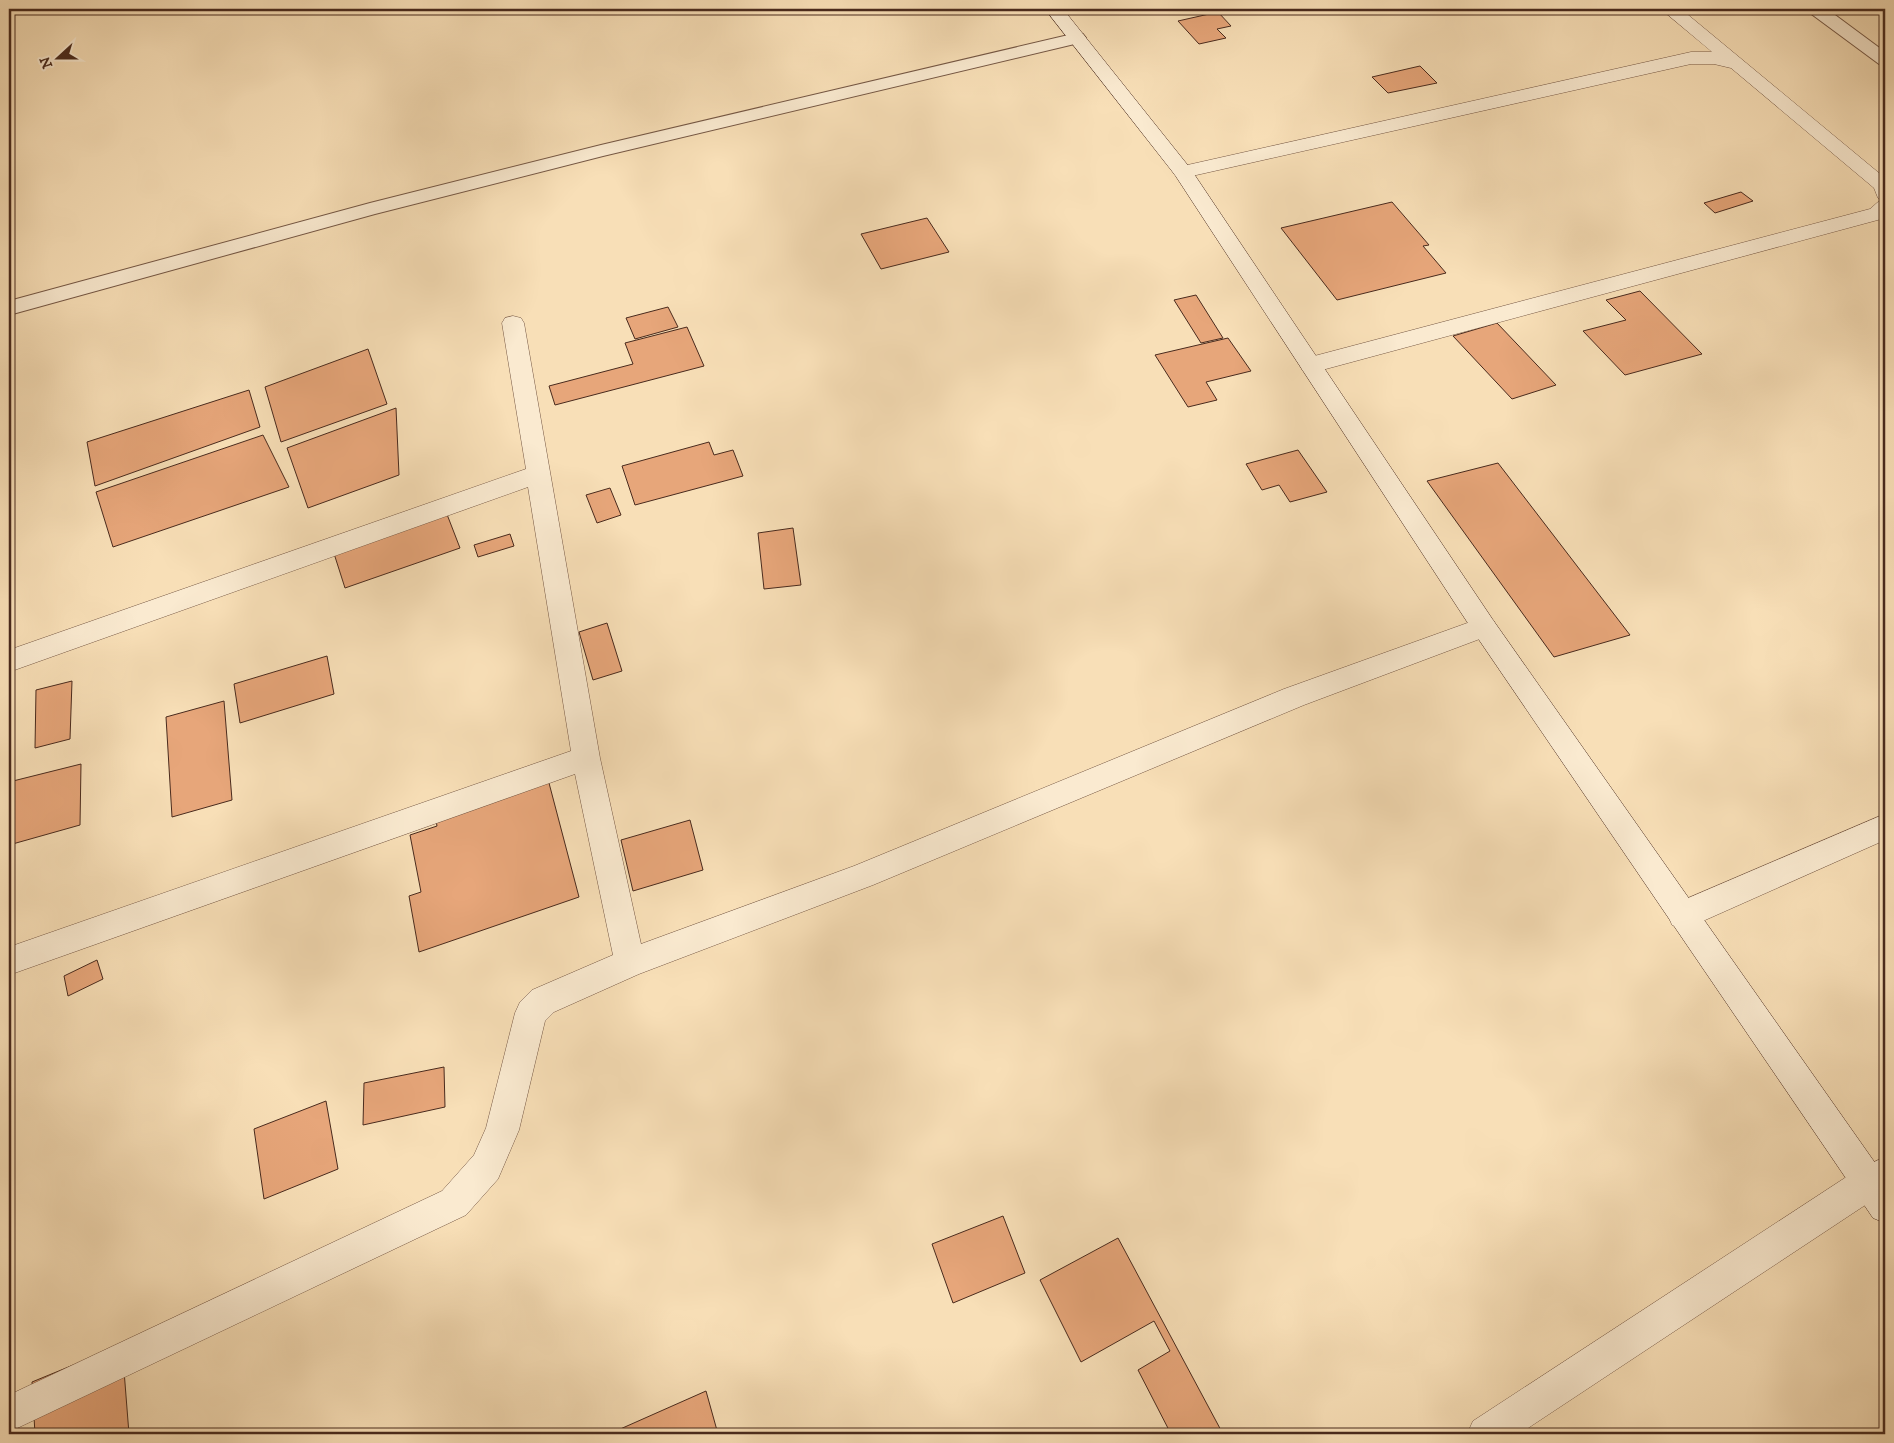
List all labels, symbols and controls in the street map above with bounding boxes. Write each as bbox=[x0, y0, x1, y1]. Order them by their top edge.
north arrow bbox=[32, 32, 82, 82]
text: N bbox=[36, 53, 57, 71]

